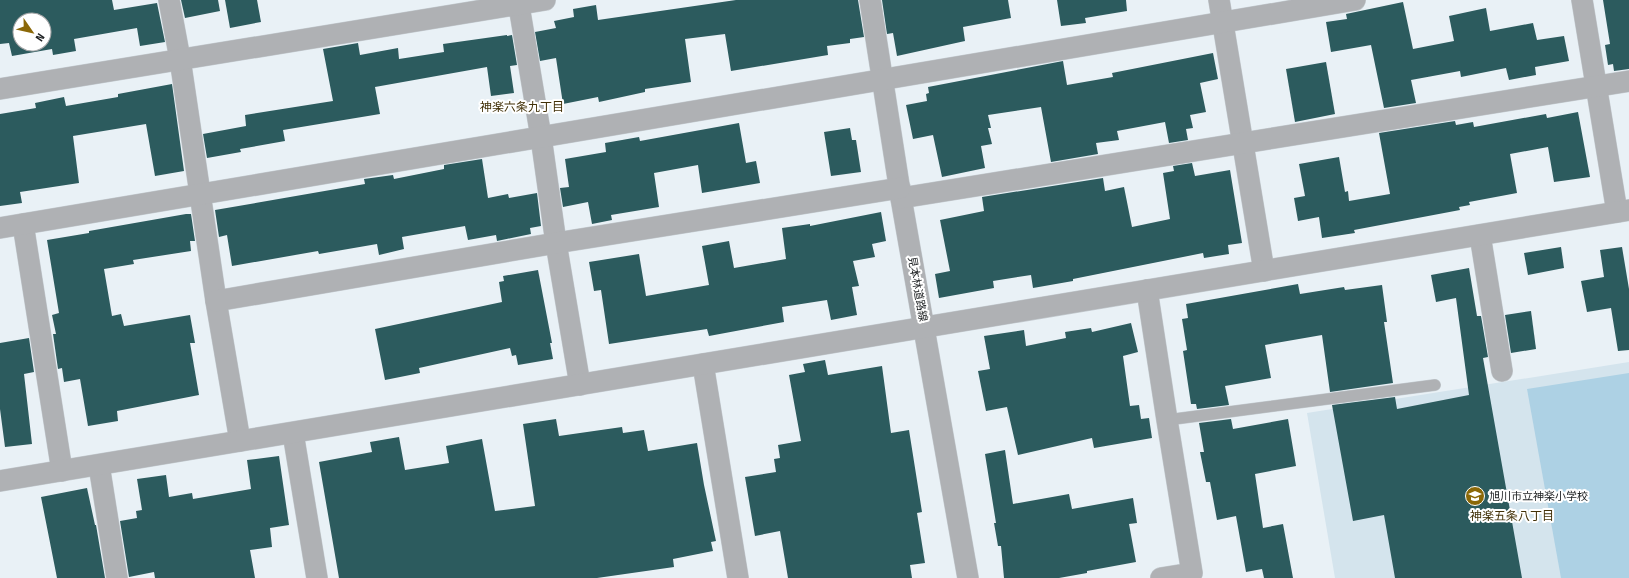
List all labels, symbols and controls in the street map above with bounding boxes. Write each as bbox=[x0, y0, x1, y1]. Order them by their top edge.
north arrow bbox=[12, 12, 52, 52]
text: N bbox=[33, 31, 47, 44]
district label: 神楽六条九丁目 bbox=[480, 100, 564, 114]
street label: 見本林道路線 bbox=[905, 255, 930, 323]
school or university icon: 旭川市立神楽小学校 bbox=[1464, 485, 1486, 507]
place label: 旭川市立神楽小学校 bbox=[1489, 490, 1588, 503]
district label: 神楽五条八丁目 bbox=[1470, 509, 1554, 523]

